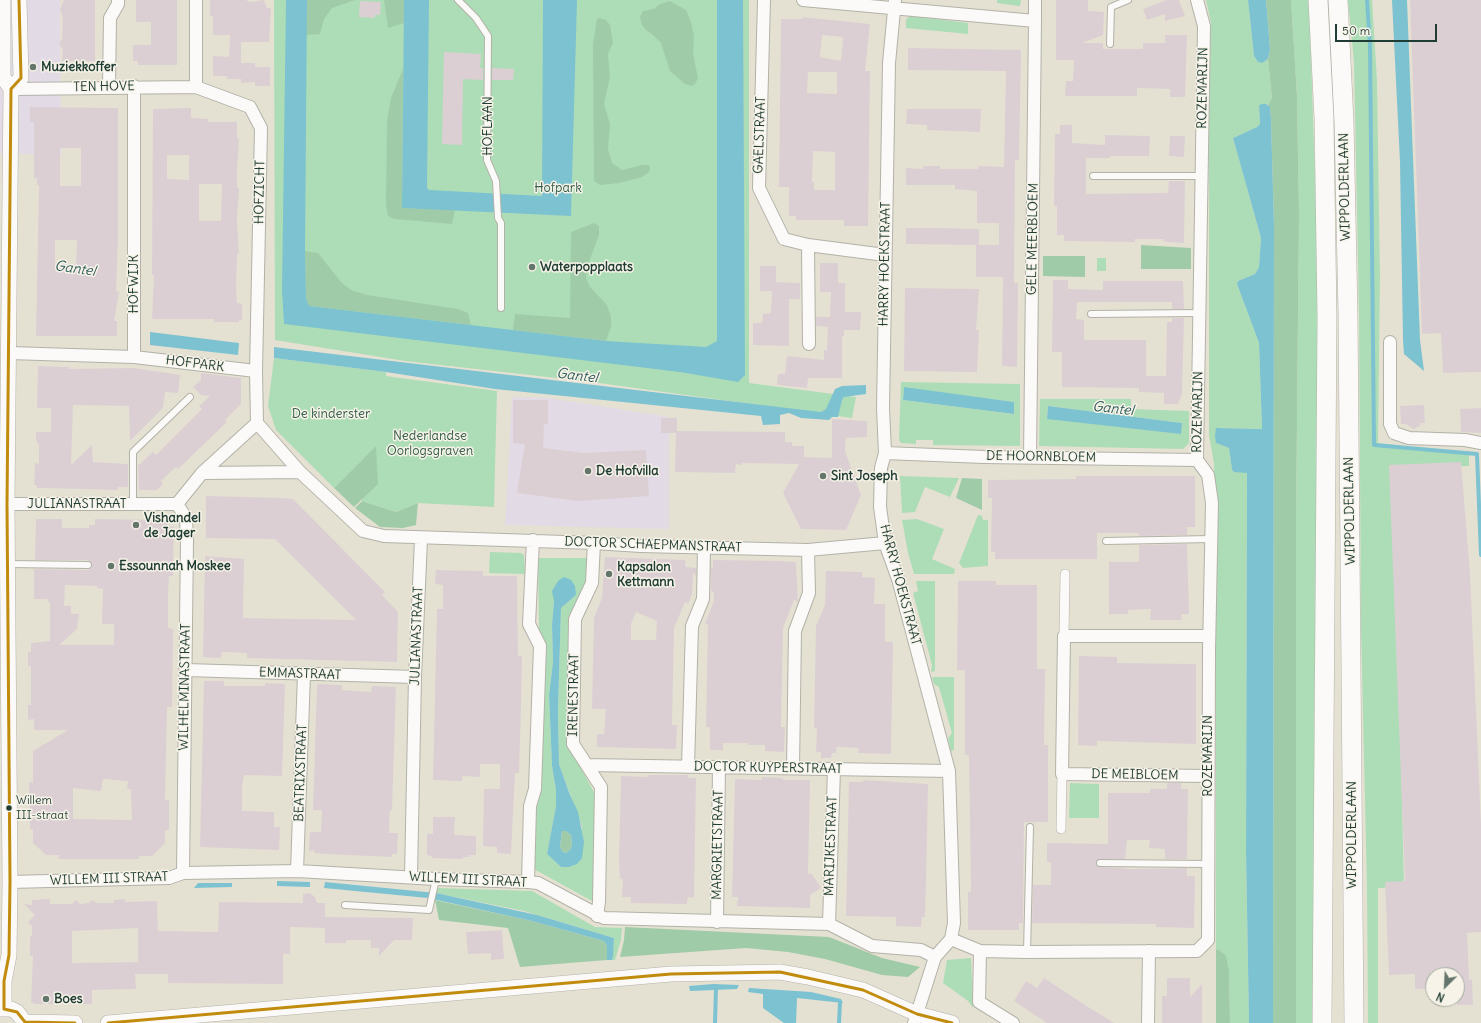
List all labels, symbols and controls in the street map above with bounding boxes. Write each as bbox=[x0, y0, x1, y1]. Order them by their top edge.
scale bar bbox=[1337, 16, 1439, 42]
text: 50 m bbox=[1342, 23, 1370, 38]
street label: ROZEMARIJN bbox=[1194, 47, 1212, 129]
place label: Muziekkoffer bbox=[41, 59, 116, 75]
marker: Muziekkoffer bbox=[28, 62, 38, 72]
street label: TEN HOVE bbox=[73, 79, 135, 95]
street label: HOFLAAN bbox=[480, 96, 496, 156]
street label: GAELSTRAAT bbox=[751, 96, 769, 174]
street label: WIPPOLDERLAAN bbox=[1336, 133, 1354, 241]
street label: HOFZICHT bbox=[252, 160, 268, 224]
park label: Hofpark bbox=[534, 180, 582, 196]
street label: GELE MEERBLOEM bbox=[1024, 183, 1042, 295]
street label: HARRY HOEKSTRAAT bbox=[876, 202, 894, 326]
street label: HOFWIJK bbox=[126, 254, 142, 314]
water label: Gantel bbox=[53, 258, 97, 280]
place label: Waterpopplaats bbox=[540, 259, 633, 275]
marker: Waterpopplaats bbox=[527, 262, 537, 272]
street label: HOFPARK bbox=[165, 353, 225, 375]
water label: Gantel bbox=[555, 365, 599, 387]
street label: ROZEMARIJN bbox=[1189, 371, 1207, 453]
water label: Gantel bbox=[1092, 398, 1134, 420]
park label: De kinderster bbox=[292, 406, 370, 422]
park label: Nederlandse Oorlogsgraven bbox=[387, 428, 473, 459]
street label: DE HOORNBLOEM bbox=[986, 448, 1096, 466]
street label: WIPPOLDERLAAN bbox=[1341, 457, 1359, 565]
place label: De Hofvilla bbox=[596, 463, 659, 479]
marker: De Hofvilla bbox=[583, 466, 593, 476]
place label: Sint Joseph bbox=[831, 468, 898, 484]
marker: Sint Joseph bbox=[818, 471, 828, 481]
street label: JULIANASTRAAT bbox=[27, 496, 127, 512]
place label: Vishandel de Jager bbox=[144, 510, 201, 541]
marker: Vishandel de Jager bbox=[131, 520, 141, 530]
street label: HARRY HOEKSTRAAT bbox=[876, 523, 924, 647]
street label: DOCTOR SCHAEPMANSTRAAT bbox=[564, 534, 742, 556]
place label: Essounnah Moskee bbox=[119, 558, 231, 574]
place label: Kapsalon Kettmann bbox=[617, 559, 674, 590]
marker: Essounnah Moskee bbox=[106, 561, 116, 571]
marker: Kapsalon Kettmann bbox=[604, 569, 614, 579]
street label: JULIANASTRAAT bbox=[407, 586, 427, 686]
street label: WILHELMINASTRAAT bbox=[176, 623, 194, 751]
street label: IRENESTRAAT bbox=[565, 653, 583, 737]
street label: EMMASTRAAT bbox=[259, 665, 341, 683]
street label: ROZEMARIJN bbox=[1200, 715, 1216, 797]
street label: BEATRIXSTRAAT bbox=[291, 724, 311, 822]
street label: DOCTOR KUYPERSTRAAT bbox=[694, 759, 842, 777]
street label: DE MEIBLOEM bbox=[1091, 766, 1179, 784]
street label: WIPPOLDERLAAN bbox=[1344, 781, 1360, 889]
street label: MARGRIETSTRAAT bbox=[709, 790, 727, 900]
place label: Willem III-straat bbox=[16, 794, 68, 822]
street label: MARIJKESTRAAT bbox=[821, 796, 841, 896]
marker: Willem III-straat bbox=[4, 803, 14, 813]
street label: WILLEM III STRAAT bbox=[50, 869, 168, 889]
street label: WILLEM III STRAAT bbox=[409, 869, 527, 891]
north arrow bbox=[1425, 967, 1465, 1007]
text: N bbox=[1434, 989, 1447, 1005]
place label: Boes bbox=[54, 991, 83, 1007]
marker: Boes bbox=[41, 994, 51, 1004]

